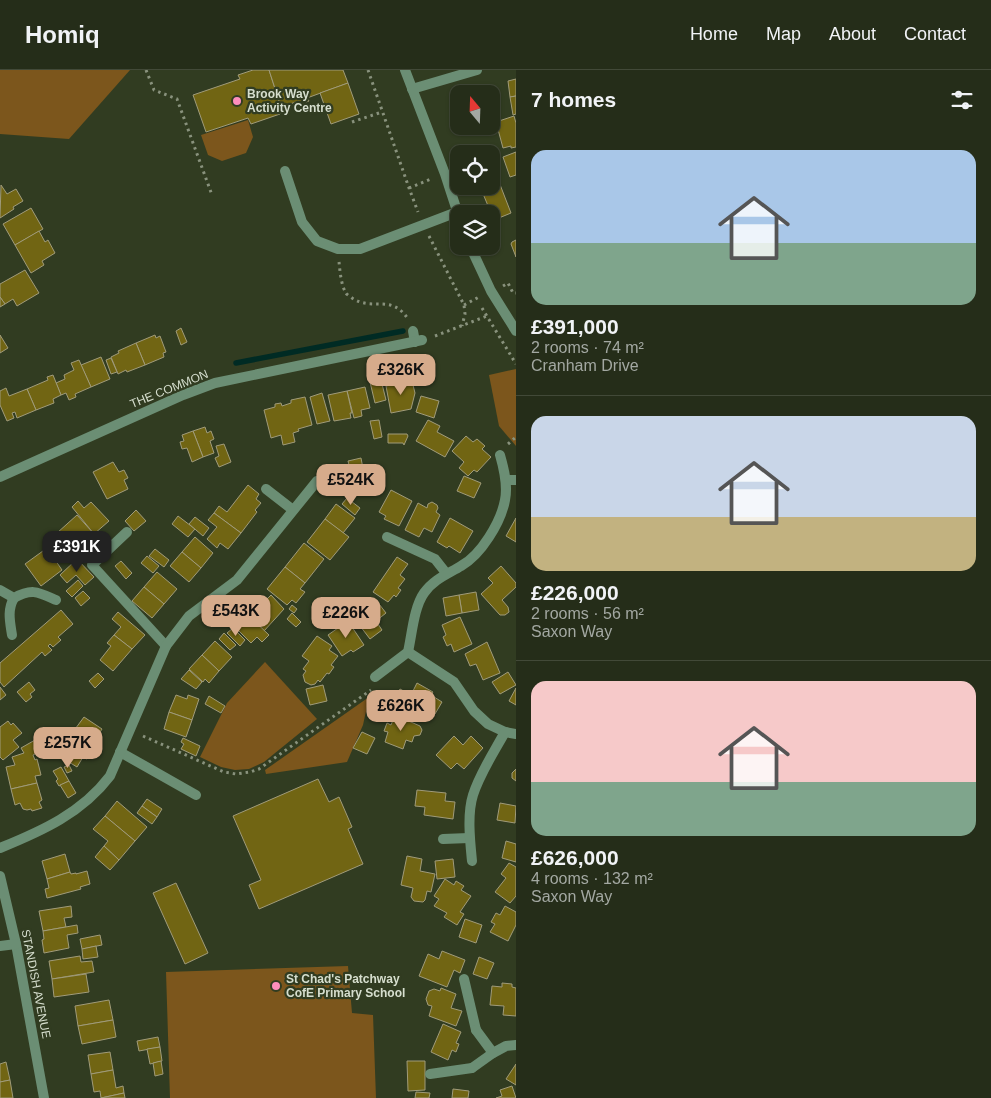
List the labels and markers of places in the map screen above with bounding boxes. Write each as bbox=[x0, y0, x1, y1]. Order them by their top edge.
place label: Brook Way Activity Centre bbox=[247, 87, 332, 115]
marker: Brook Way Activity Centre bbox=[231, 95, 243, 107]
pin: £326K bbox=[366, 354, 436, 396]
pin: £524K bbox=[316, 464, 386, 506]
pin: £391K bbox=[42, 530, 112, 573]
pin: £543K bbox=[201, 594, 271, 637]
pin: £226K bbox=[311, 596, 381, 639]
pin: £626K bbox=[366, 690, 436, 732]
pin: £257K bbox=[33, 726, 103, 769]
place label: St Chad's Patchway CofE Primary School bbox=[286, 972, 405, 1000]
marker: St Chad's Patchway CofE Primary School bbox=[270, 980, 282, 992]

